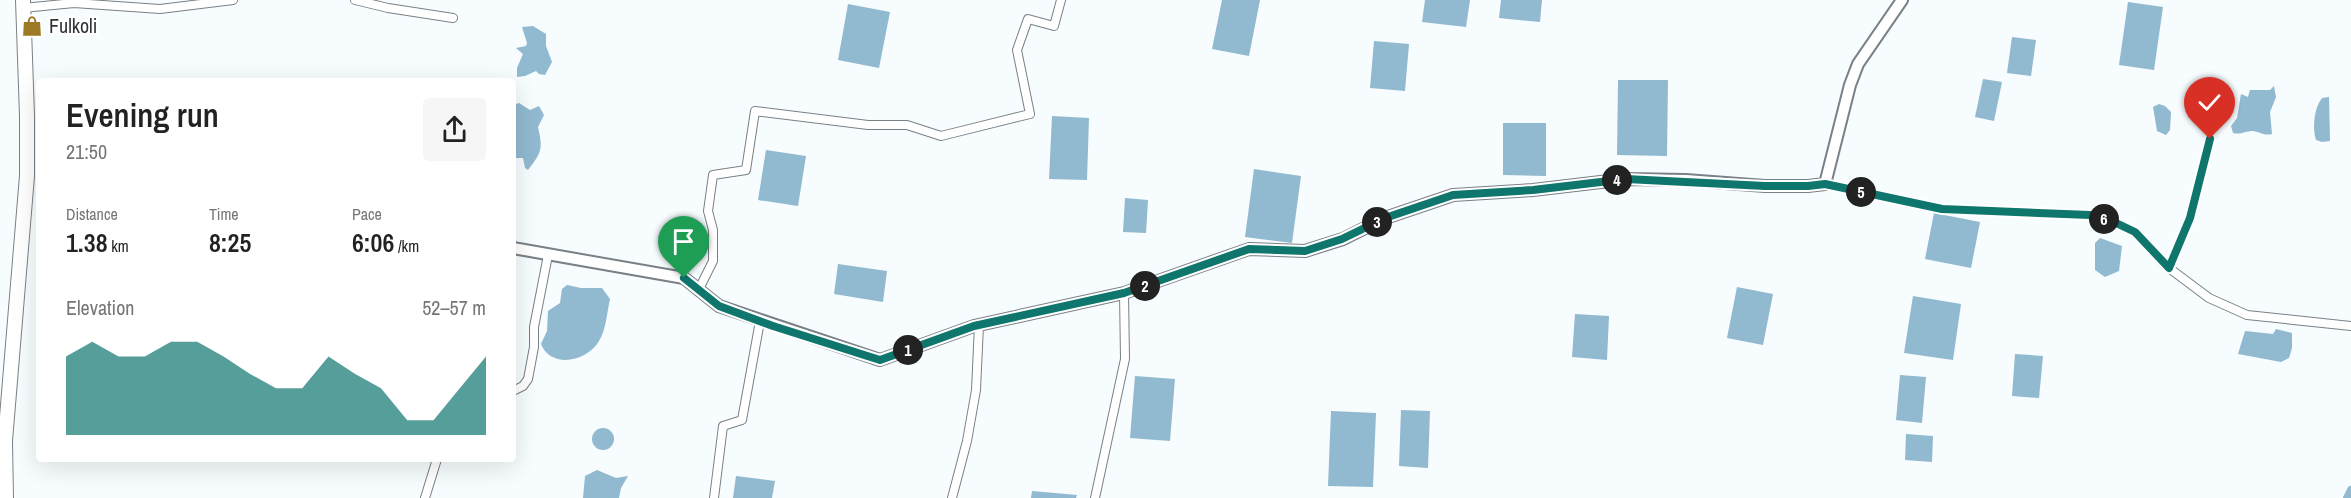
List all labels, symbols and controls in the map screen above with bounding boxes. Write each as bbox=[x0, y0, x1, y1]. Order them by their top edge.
place label: Fulkoli bbox=[49, 12, 97, 39]
shop icon: Fulkoli bbox=[20, 14, 44, 38]
pin bbox=[2184, 77, 2235, 139]
icon: check bbox=[2193, 86, 2226, 119]
text: Evening run bbox=[66, 93, 219, 137]
button: share bbox=[423, 98, 486, 161]
text: 21:50 bbox=[66, 138, 107, 165]
pin: 4 bbox=[1602, 165, 1632, 195]
text: 4 bbox=[1613, 169, 1621, 191]
pin: 5 bbox=[1846, 177, 1876, 207]
text: 5 bbox=[1857, 181, 1865, 203]
text: Distance bbox=[66, 203, 118, 225]
text: Time bbox=[209, 203, 239, 225]
text: Pace bbox=[352, 203, 382, 225]
pin: 6 bbox=[2089, 204, 2119, 234]
pin: 3 bbox=[1362, 207, 1392, 237]
text: 6 bbox=[2100, 208, 2108, 230]
text: 3 bbox=[1373, 211, 1381, 233]
pin bbox=[658, 216, 709, 278]
text: 1.38 bbox=[66, 225, 108, 260]
text: 8:25 bbox=[209, 225, 251, 260]
text: 6:06 bbox=[352, 225, 394, 260]
icon: arrive bbox=[667, 225, 700, 258]
text: km bbox=[108, 235, 129, 257]
text: /km bbox=[394, 235, 419, 257]
pin: 2 bbox=[1130, 271, 1160, 301]
text: 2 bbox=[1141, 275, 1149, 297]
text: Elevation bbox=[66, 294, 134, 321]
text: 52–57 m bbox=[422, 294, 486, 321]
pin: 1 bbox=[893, 335, 923, 365]
text: 1 bbox=[904, 339, 912, 361]

